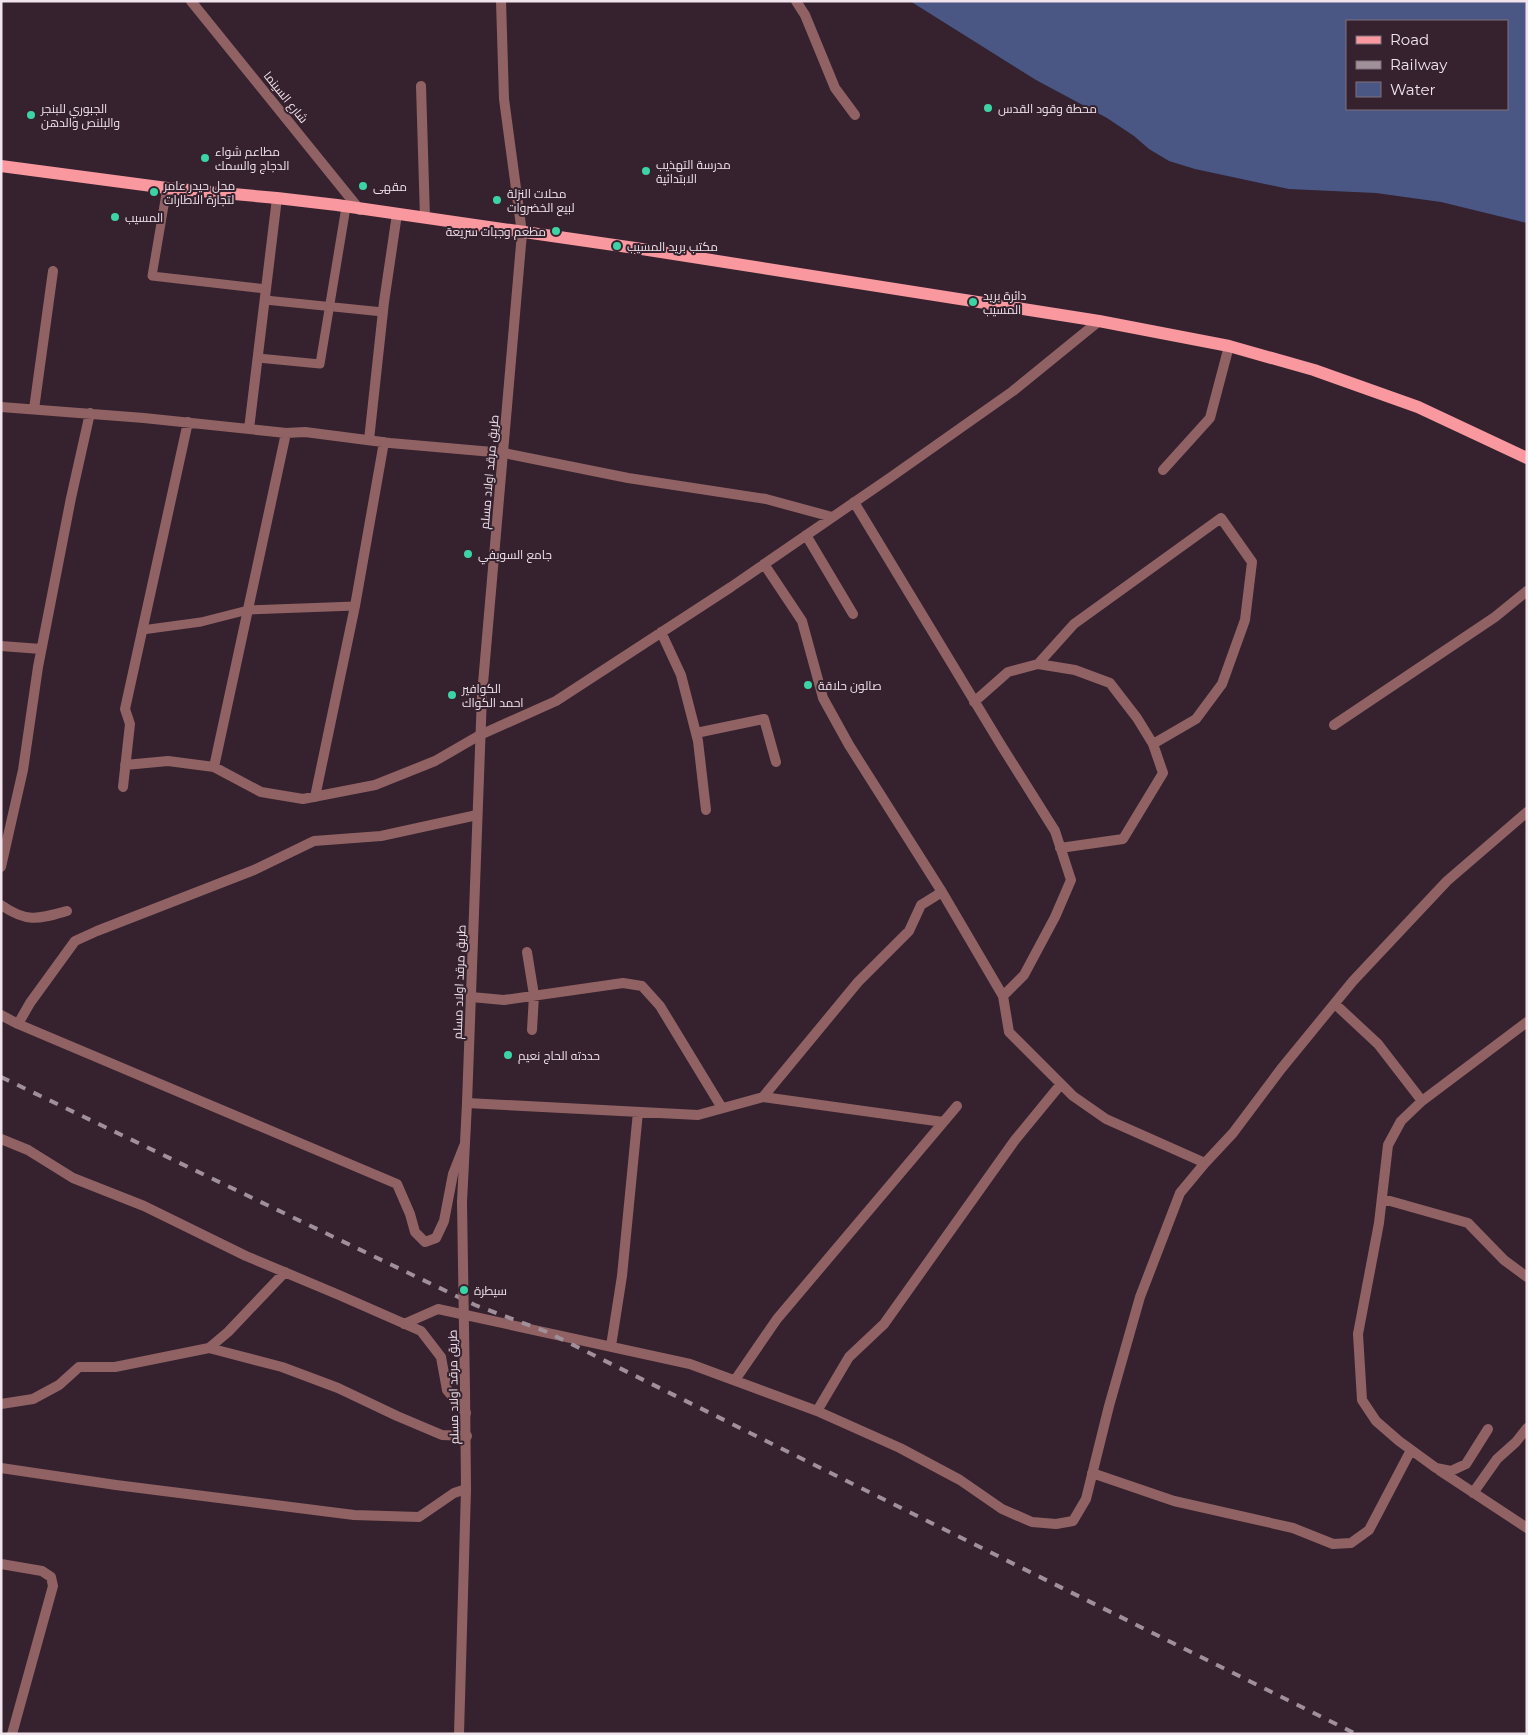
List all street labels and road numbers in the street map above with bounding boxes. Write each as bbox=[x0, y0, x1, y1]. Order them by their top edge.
street label: شارع السينما bbox=[260, 68, 311, 126]
street label: طريق مرقد اولاد مسلم bbox=[477, 414, 502, 530]
street label: طريق مرقد اولاد مسلم bbox=[450, 924, 470, 1040]
street label: طريق مرقد اولاد مسلم bbox=[444, 1329, 463, 1445]

